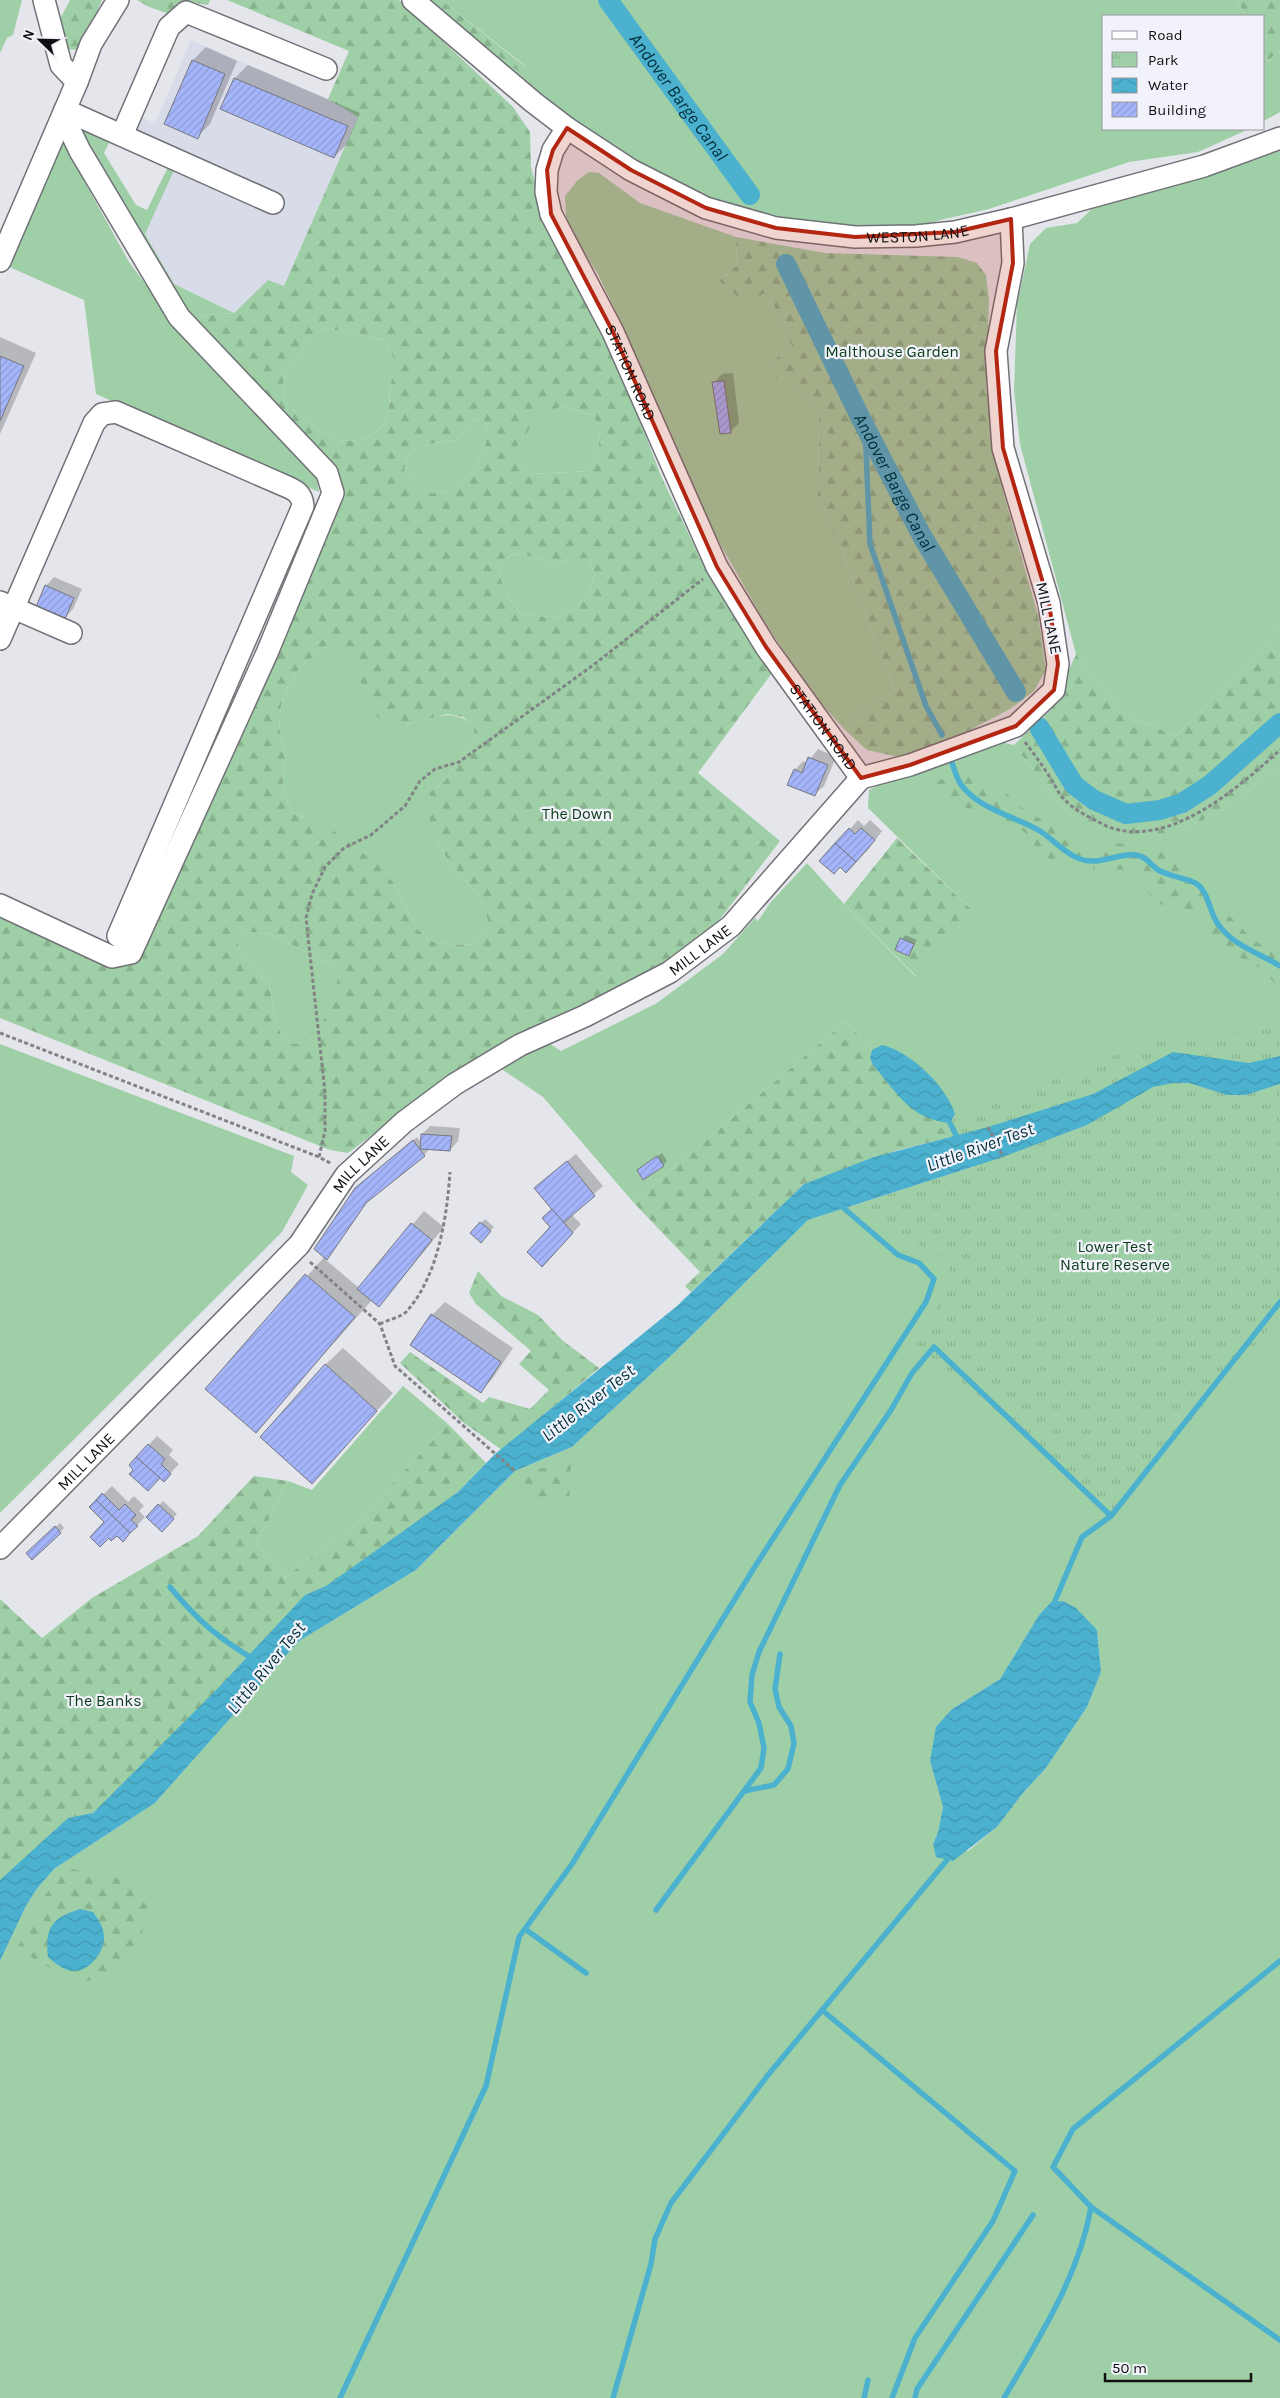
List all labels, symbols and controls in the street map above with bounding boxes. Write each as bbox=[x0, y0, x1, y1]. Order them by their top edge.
north arrow bbox=[15, 15, 65, 65]
legend bbox=[1102, 15, 1265, 130]
text: Road bbox=[1148, 26, 1183, 44]
text: N bbox=[19, 27, 38, 43]
water label: Andover Barge Canal bbox=[625, 29, 733, 166]
text: Park bbox=[1148, 51, 1178, 69]
text: Water bbox=[1148, 76, 1189, 94]
text: Building bbox=[1148, 101, 1206, 119]
street label: WESTON LANE bbox=[866, 220, 971, 246]
street label: STATION ROAD bbox=[601, 321, 660, 423]
park label: Malthouse Garden bbox=[825, 342, 959, 361]
water label: Andover Barge Canal bbox=[849, 410, 940, 556]
street label: MILL LANE bbox=[1032, 580, 1066, 656]
street label: STATION ROAD bbox=[786, 679, 862, 774]
park label: The Down bbox=[542, 804, 612, 823]
street label: MILL LANE bbox=[665, 920, 735, 979]
water label: Little River Test bbox=[923, 1117, 1037, 1177]
street label: MILL LANE bbox=[328, 1131, 393, 1196]
park label: Lower Test Nature Reserve bbox=[1060, 1237, 1170, 1274]
water label: Little River Test bbox=[537, 1359, 640, 1446]
street label: MILL LANE bbox=[53, 1428, 118, 1494]
water label: Little River Test bbox=[222, 1617, 310, 1719]
park label: The Banks bbox=[66, 1691, 142, 1710]
scale bar bbox=[1105, 2350, 1251, 2382]
text: 50 m bbox=[1112, 2359, 1147, 2377]

